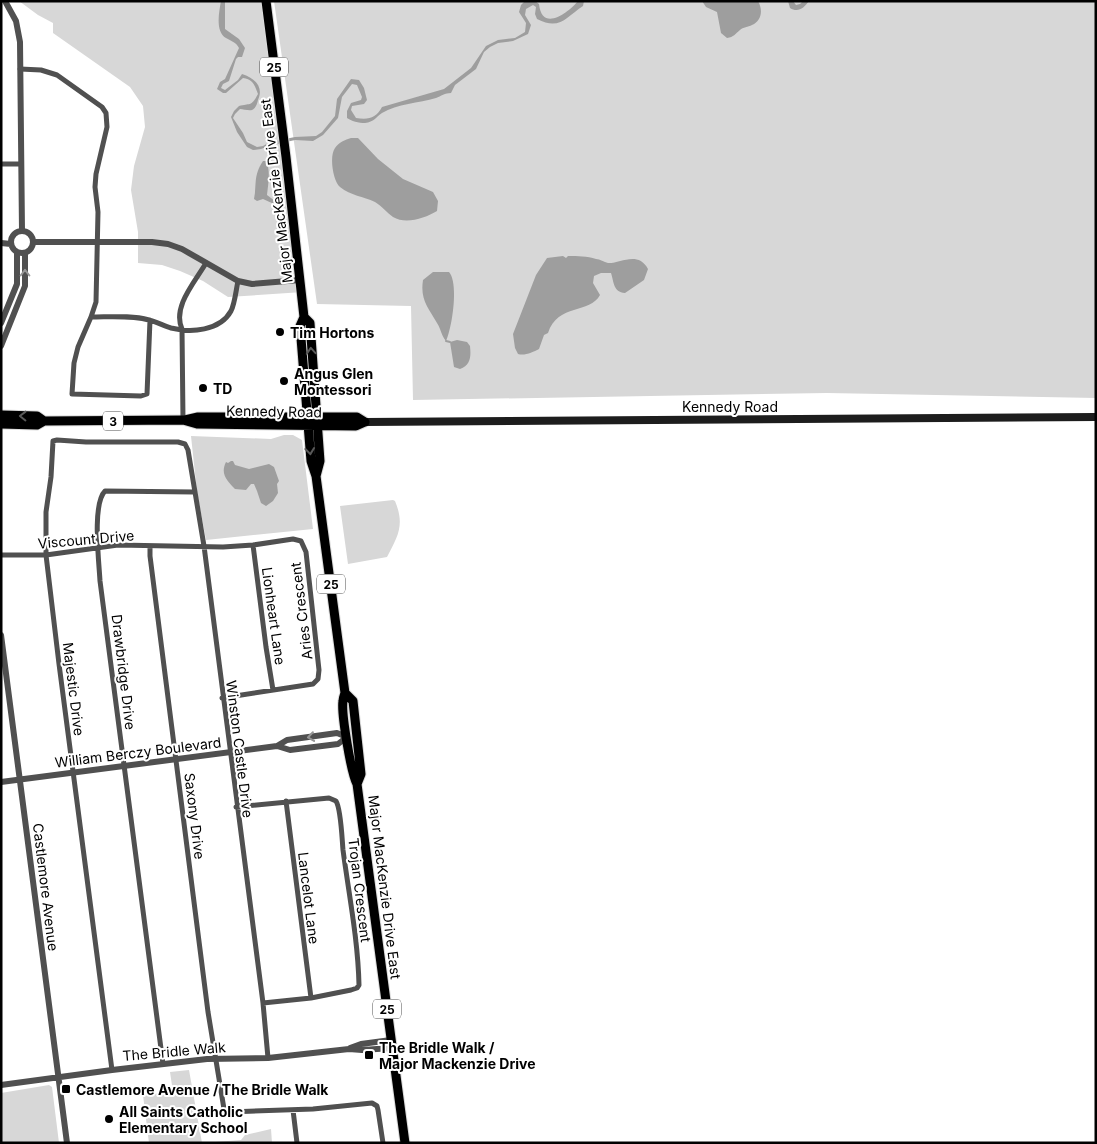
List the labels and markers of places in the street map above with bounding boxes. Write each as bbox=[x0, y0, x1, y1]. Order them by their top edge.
place label: Tim Hortons bbox=[290, 324, 375, 341]
marker: Tim Hortons bbox=[274, 326, 286, 338]
place label: Angus Glen Montessori bbox=[294, 365, 373, 398]
marker: Angus Glen Montessori bbox=[278, 375, 290, 387]
place label: TD bbox=[213, 380, 232, 397]
marker: TD bbox=[197, 382, 209, 394]
place label: The Bridle Walk / Major Mackenzie Drive bbox=[379, 1039, 536, 1072]
marker: The Bridle Walk / Major Mackenzie Drive bbox=[363, 1049, 375, 1061]
place label: Castlemore Avenue / The Bridle Walk bbox=[76, 1081, 329, 1098]
marker: Castlemore Avenue / The Bridle Walk bbox=[60, 1083, 72, 1095]
place label: All Saints Catholic Elementary School bbox=[119, 1103, 248, 1136]
marker: All Saints Catholic Elementary School bbox=[103, 1113, 115, 1125]

